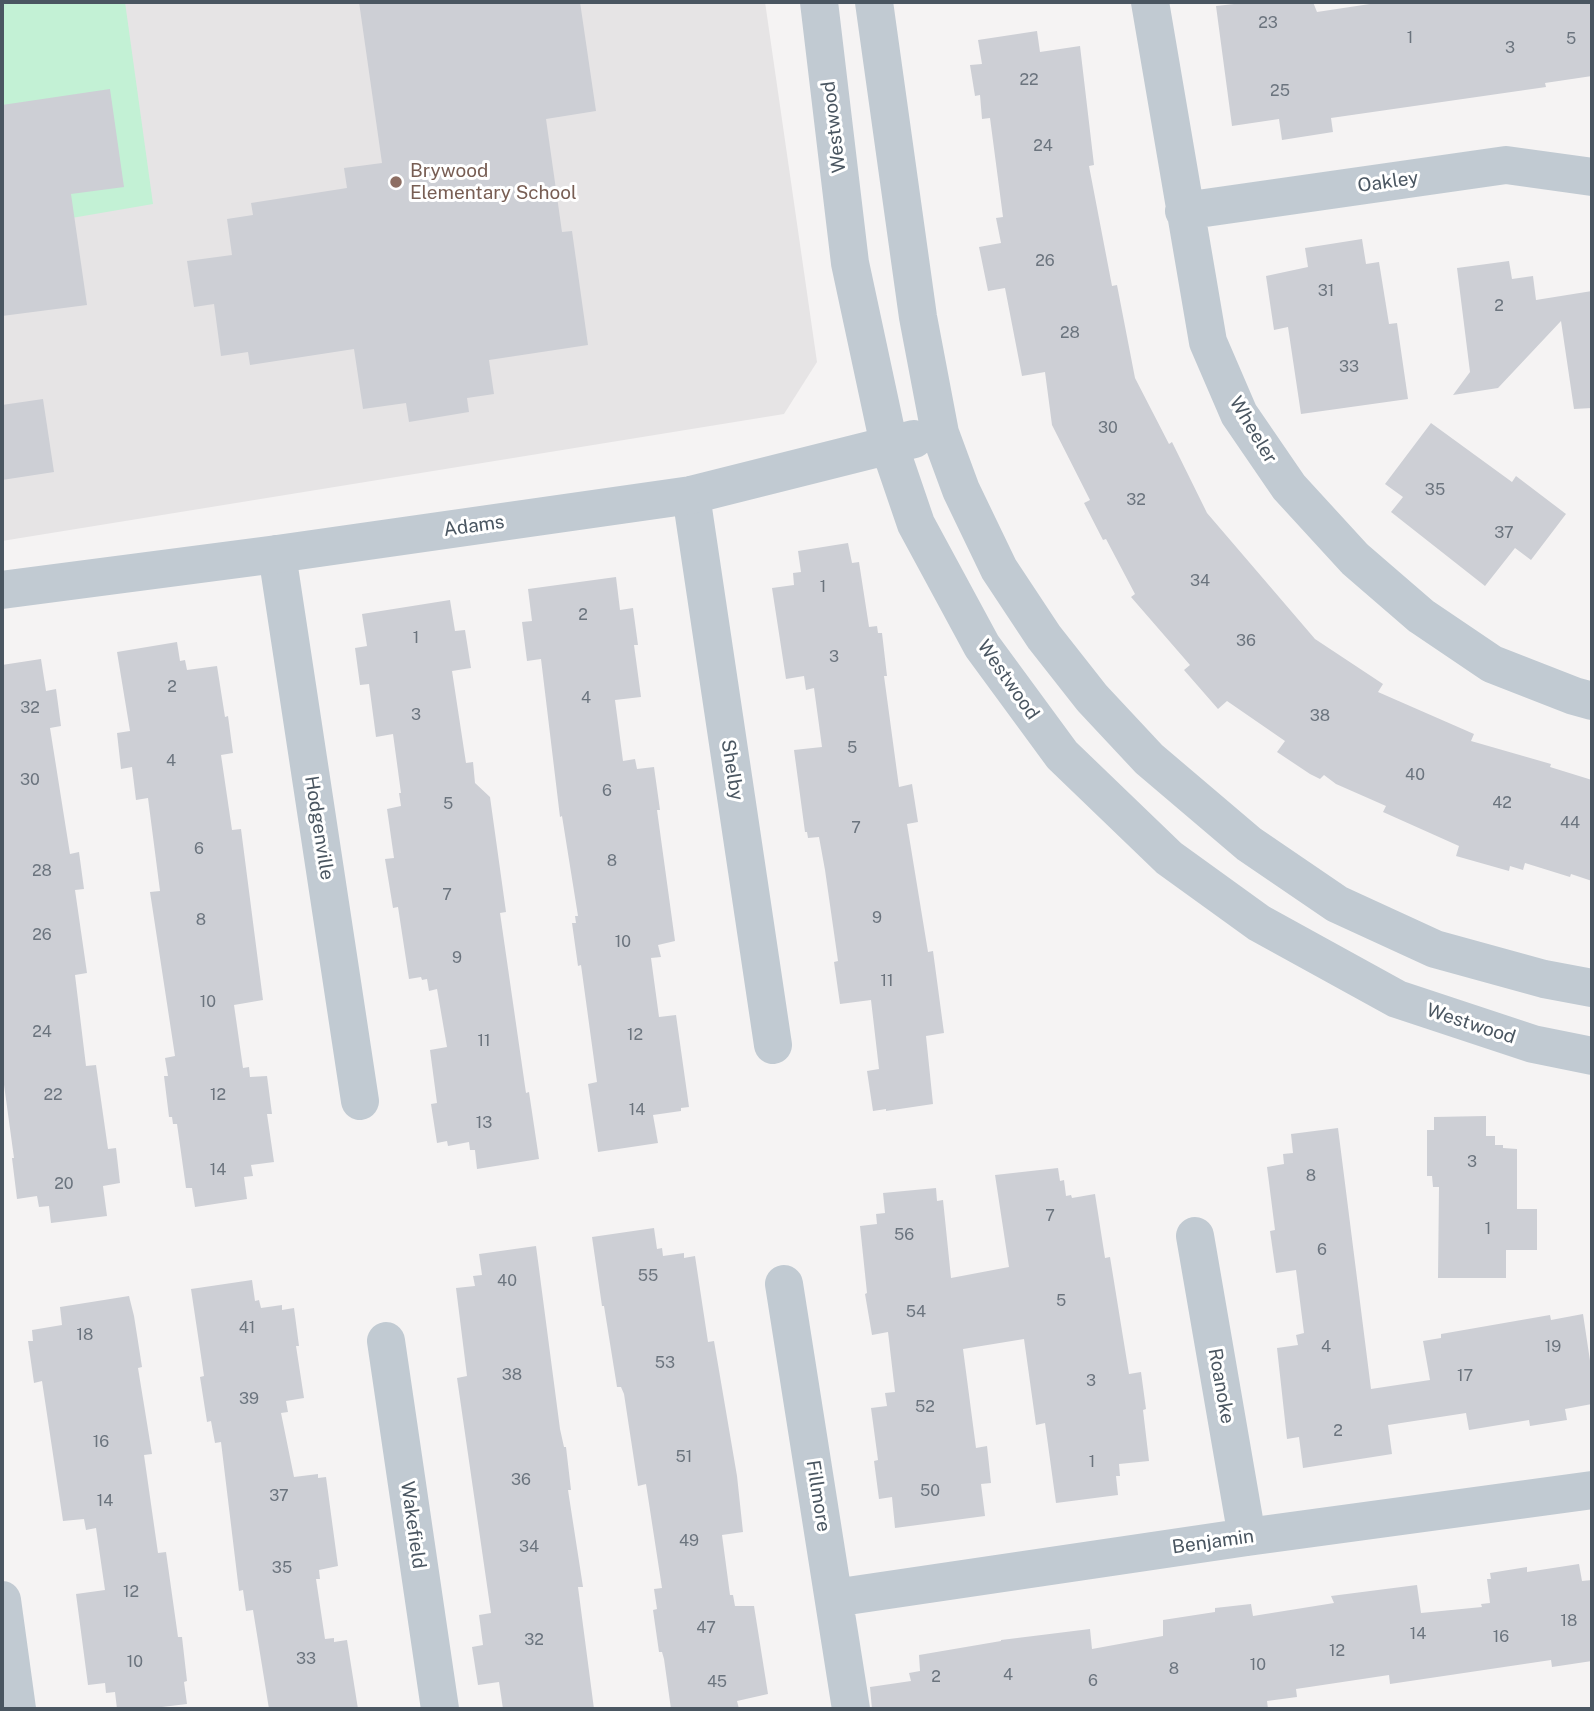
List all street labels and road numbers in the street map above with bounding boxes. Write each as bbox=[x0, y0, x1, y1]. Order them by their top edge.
street label: Westwood bbox=[817, 80, 851, 174]
street label: Oakley bbox=[1356, 166, 1420, 198]
street label: Wheeler bbox=[1224, 392, 1282, 468]
street label: Adams bbox=[442, 510, 506, 542]
street label: Westwood bbox=[972, 636, 1044, 724]
street label: Shelby bbox=[716, 738, 748, 802]
street label: Hodgenville bbox=[300, 774, 338, 882]
street label: Westwood bbox=[1424, 999, 1518, 1049]
street label: Roanoke bbox=[1203, 1346, 1239, 1426]
street label: Fillmore bbox=[801, 1458, 835, 1534]
street label: Wakefield bbox=[396, 1480, 430, 1570]
street label: Benjamin bbox=[1171, 1525, 1255, 1559]

